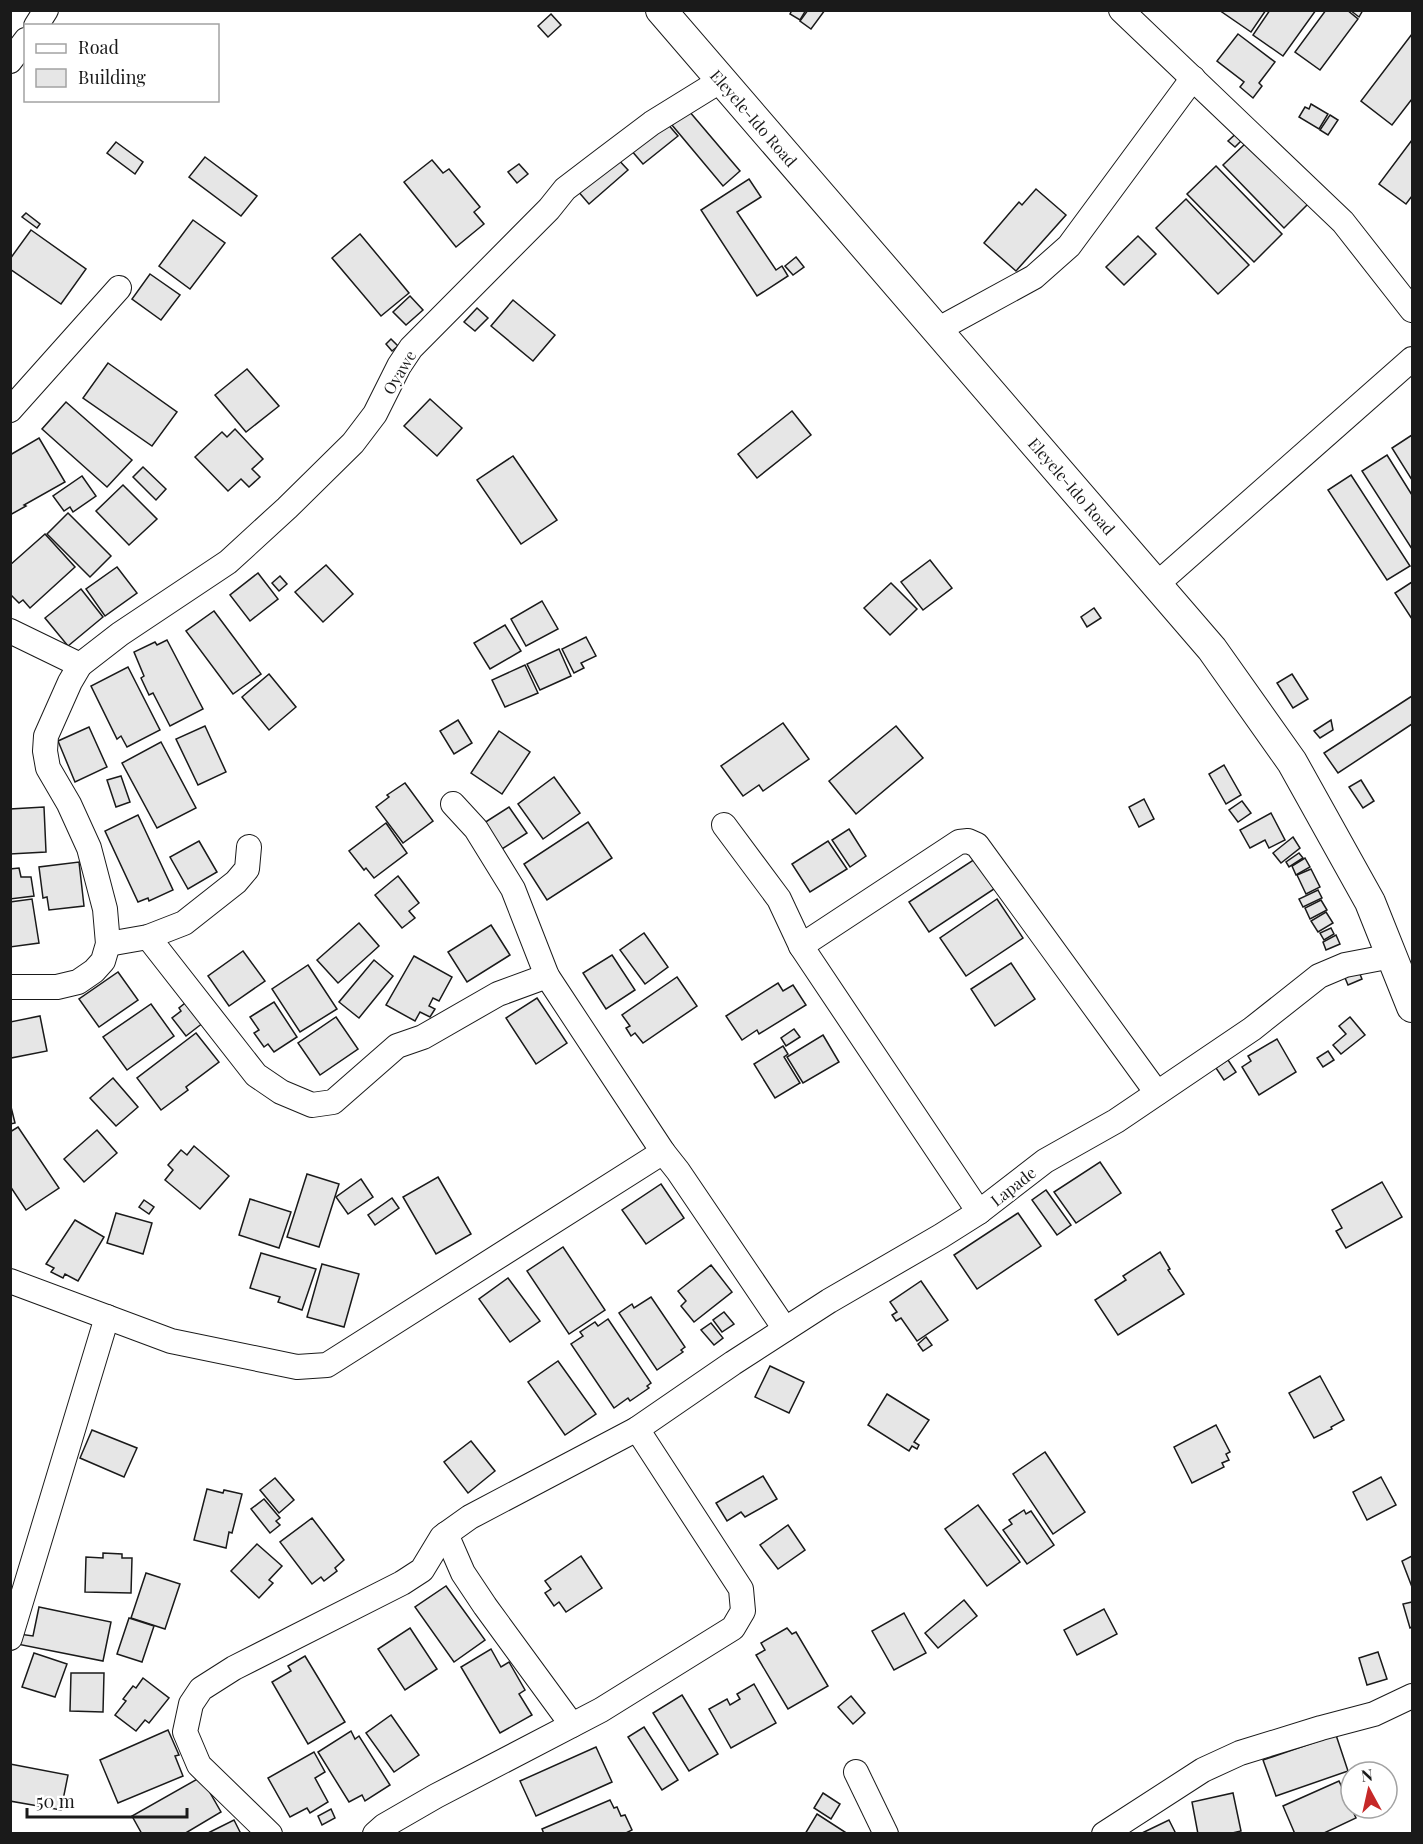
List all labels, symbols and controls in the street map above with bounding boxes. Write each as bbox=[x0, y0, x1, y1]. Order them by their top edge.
legend bbox=[24, 24, 219, 102]
text: Road bbox=[78, 35, 119, 59]
text: Building bbox=[78, 65, 146, 89]
street label: Eleyele-Ido Road bbox=[706, 65, 802, 171]
street label: Oyawe bbox=[378, 346, 420, 398]
street label: Eleyele-Ido Road bbox=[1024, 433, 1120, 539]
street label: Lapade bbox=[986, 1162, 1040, 1210]
north arrow bbox=[1339, 1760, 1399, 1820]
text: N bbox=[1360, 1763, 1374, 1786]
scale bar bbox=[27, 1781, 188, 1819]
text: 50 m bbox=[36, 1789, 75, 1813]

